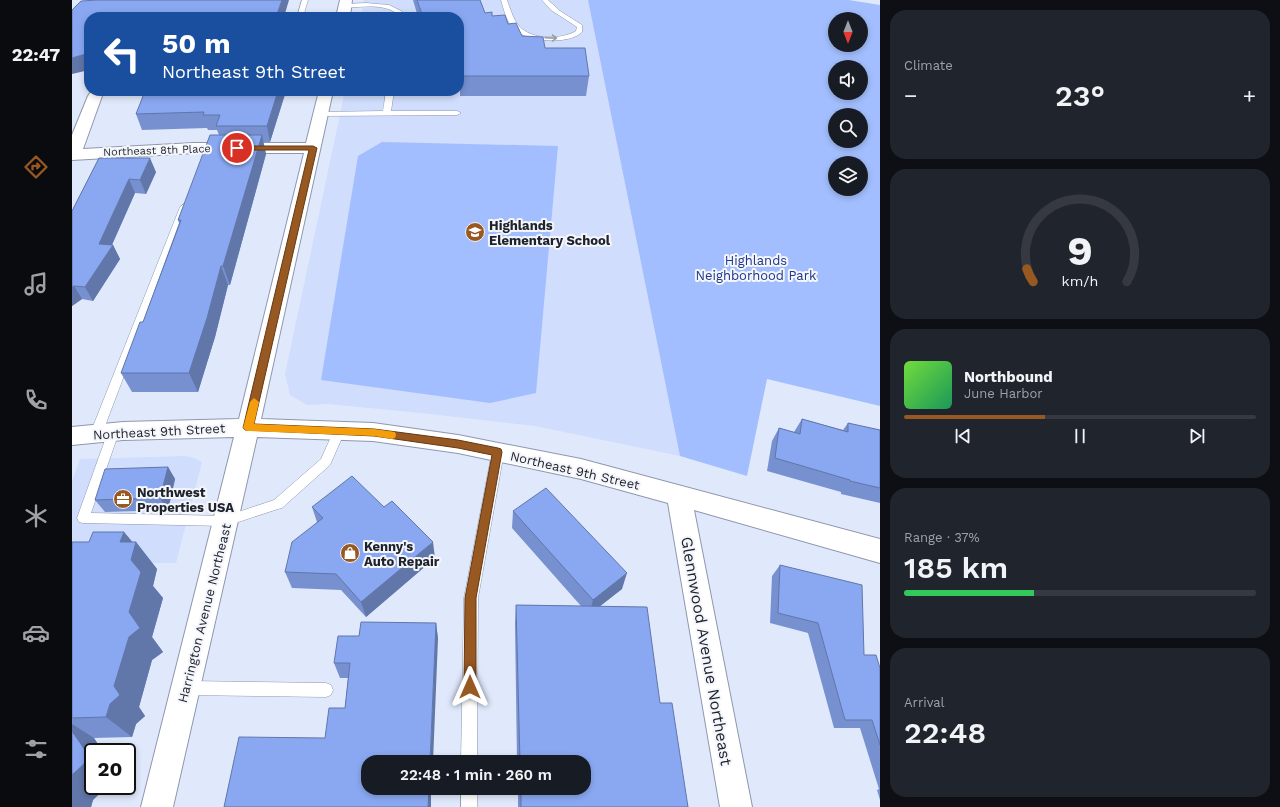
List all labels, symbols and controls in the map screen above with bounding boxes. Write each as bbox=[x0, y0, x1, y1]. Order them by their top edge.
north arrow bbox=[828, 12, 868, 52]
map controls bbox=[828, 12, 868, 196]
text: 50 m bbox=[162, 27, 231, 60]
icon: left bbox=[96, 28, 148, 80]
one-way arrow bbox=[544, 34, 557, 41]
text: 22:47 bbox=[12, 44, 60, 65]
text: Climate bbox=[904, 58, 953, 73]
button: sound bbox=[828, 60, 868, 100]
text: Northeast 9th Street bbox=[162, 61, 345, 82]
text: 23° bbox=[1055, 78, 1105, 113]
text: − bbox=[904, 83, 917, 108]
text: + bbox=[1243, 83, 1256, 108]
button: search bbox=[828, 108, 868, 148]
pin bbox=[220, 131, 254, 165]
icon: arrive bbox=[226, 137, 248, 159]
street label: Northeast 8th Place bbox=[103, 142, 211, 159]
icon: directions bbox=[22, 153, 50, 181]
button: layers bbox=[828, 156, 868, 196]
place label: Highlands Elementary School bbox=[489, 218, 611, 248]
school or university icon: Highlands Elementary School bbox=[464, 221, 486, 243]
text: 9 bbox=[1067, 226, 1093, 275]
park label: Highlands Neighborhood Park bbox=[696, 253, 817, 283]
icon: music bbox=[22, 270, 50, 298]
text: km/h bbox=[1062, 273, 1098, 289]
text: Northbound bbox=[964, 368, 1053, 386]
icon: phone bbox=[22, 386, 50, 414]
text: June Harbor bbox=[964, 386, 1043, 401]
street label: Northeast 9th Street bbox=[93, 421, 226, 442]
icon: previous bbox=[952, 425, 974, 447]
icon: pause bbox=[1069, 425, 1091, 447]
icon: next bbox=[1186, 425, 1208, 447]
street label: Northeast 9th Street bbox=[509, 448, 642, 493]
place label: Northwest Properties USA bbox=[137, 485, 234, 515]
office icon: Northwest Properties USA bbox=[112, 488, 134, 510]
icon: climate bbox=[22, 502, 50, 530]
street label: Harrington Avenue Northeast bbox=[175, 521, 234, 704]
text: Range · 37% bbox=[904, 530, 980, 545]
street label: Glennwood Avenue Northeast bbox=[677, 535, 736, 767]
place label: Kenny's Auto Repair bbox=[364, 539, 440, 569]
shop icon: Kenny's Auto Repair bbox=[339, 542, 361, 564]
text: 185 km bbox=[904, 550, 1008, 585]
icon: car bbox=[22, 619, 50, 647]
position arrow bbox=[449, 666, 491, 708]
text: Arrival bbox=[904, 695, 945, 710]
text: 22:48 bbox=[904, 715, 986, 750]
icon: filters bbox=[22, 735, 50, 763]
speed limit sign: 20 bbox=[84, 743, 136, 795]
text: 22:48 · 1 min · 260 m bbox=[400, 766, 552, 784]

